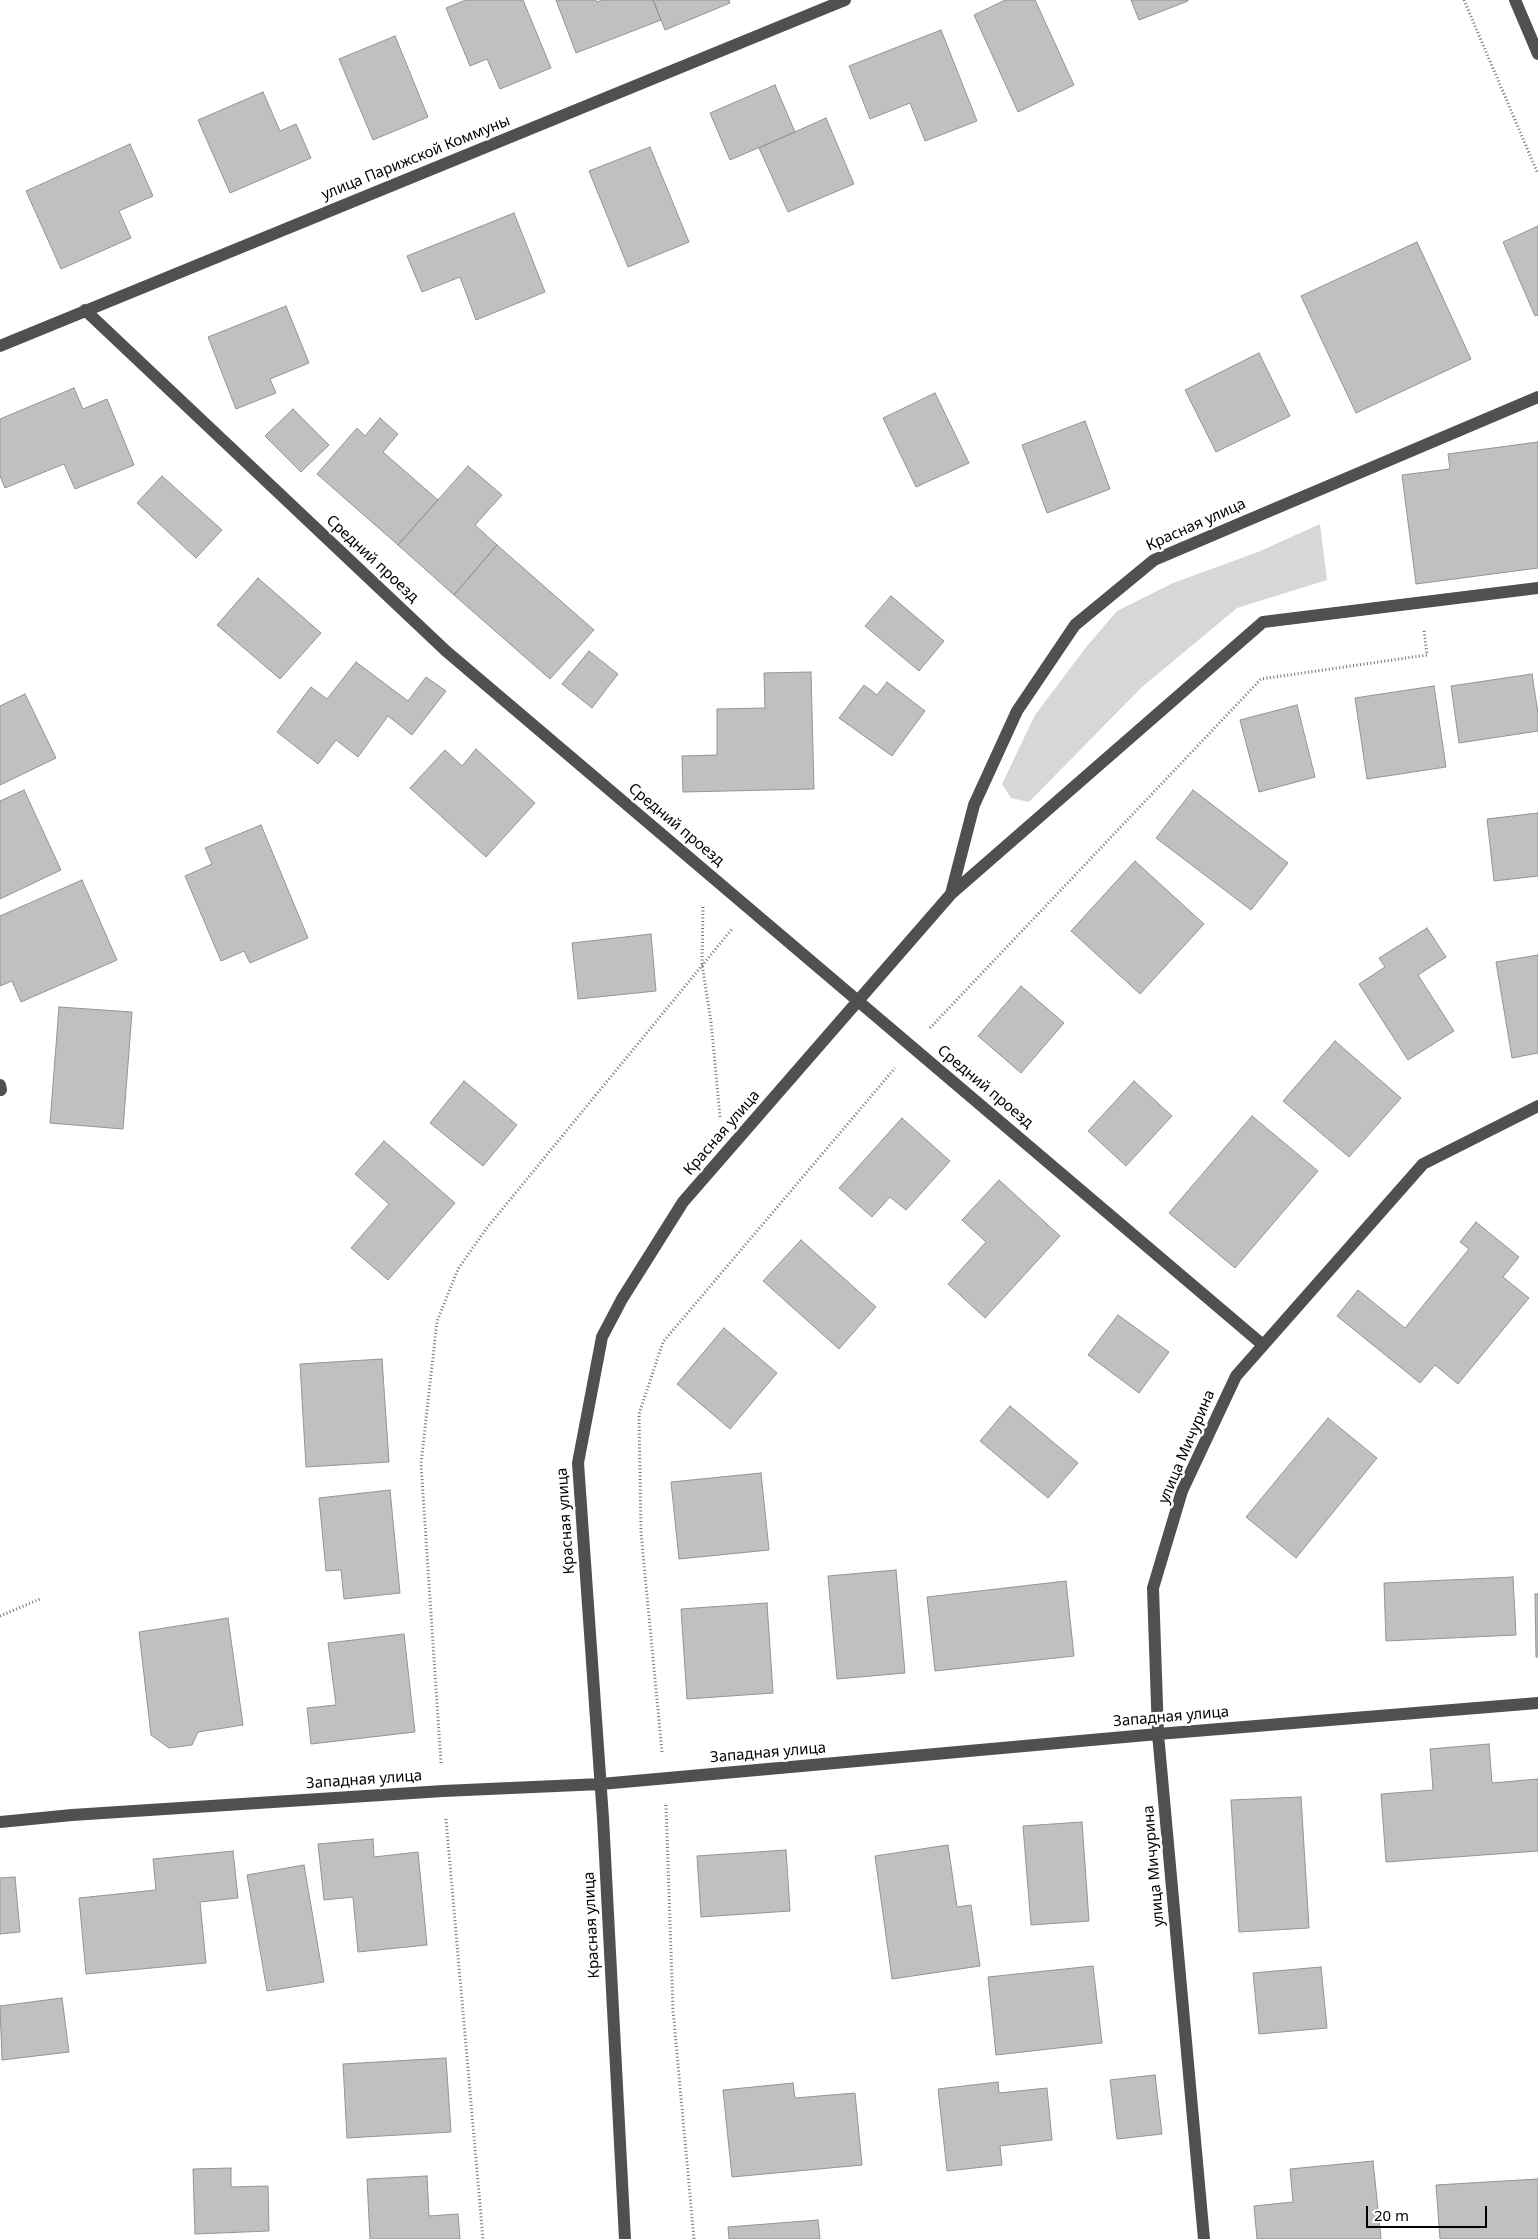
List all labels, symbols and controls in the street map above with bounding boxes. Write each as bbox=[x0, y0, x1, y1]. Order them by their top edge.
street label: улица Парижской Коммуны bbox=[319, 112, 513, 204]
street label: Красная улица bbox=[1144, 495, 1248, 555]
street label: Средний проезд bbox=[322, 512, 422, 606]
street label: Средний проезд bbox=[624, 780, 728, 870]
street label: Средний проезд bbox=[933, 1042, 1037, 1132]
street label: Красная улица bbox=[680, 1087, 764, 1179]
street label: улица Мичурина bbox=[1155, 1387, 1219, 1507]
street label: Красная улица bbox=[553, 1467, 579, 1575]
street label: Западная улица bbox=[1112, 1703, 1230, 1731]
street label: Западная улица bbox=[709, 1739, 827, 1767]
street label: Западная улица bbox=[305, 1767, 423, 1793]
street label: улица Мичурина bbox=[1140, 1805, 1168, 1927]
street label: Красная улица bbox=[580, 1871, 604, 1979]
scale bar bbox=[1368, 2196, 1489, 2228]
text: 20 m bbox=[1374, 2205, 1409, 2225]

